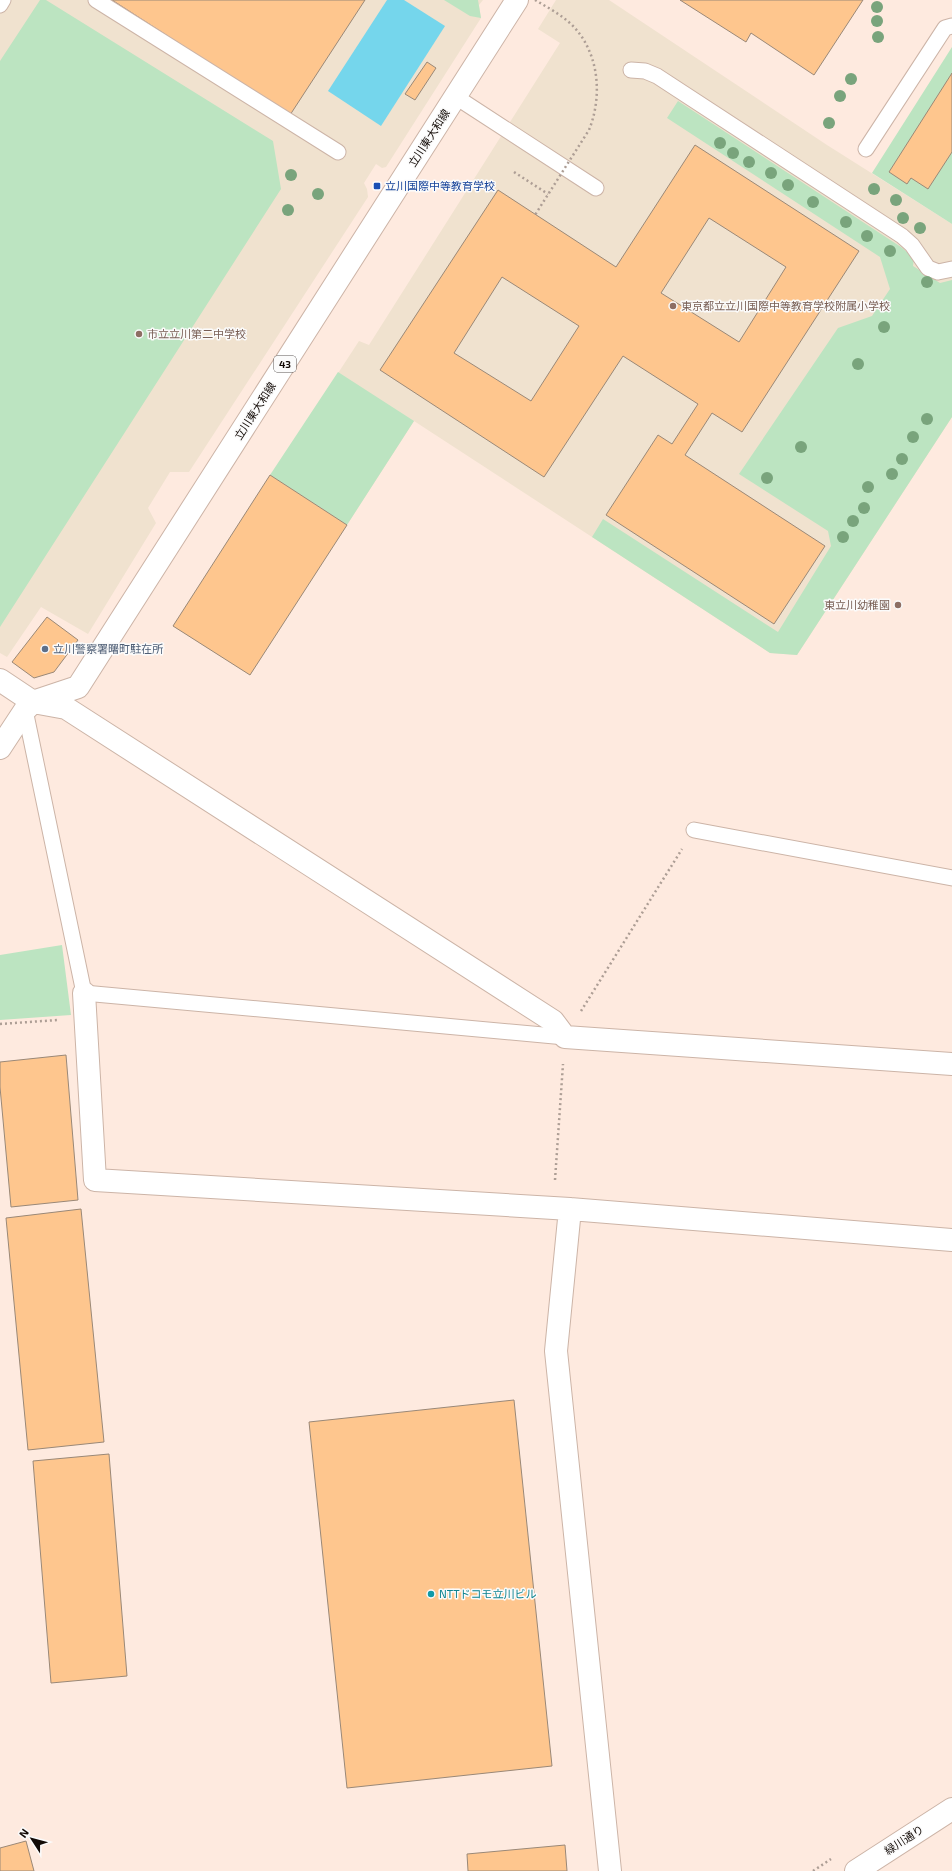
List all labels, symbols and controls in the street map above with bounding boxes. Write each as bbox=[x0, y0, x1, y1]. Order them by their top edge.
street label: 立川東大和線 bbox=[405, 107, 452, 169]
place label: 立川国際中等教育学校 bbox=[385, 179, 495, 192]
marker: 立川国際中等教育学校 bbox=[372, 181, 382, 191]
place label: 東京都立立川国際中等教育学校附属小学校 bbox=[681, 299, 890, 312]
marker: 東京都立立川国際中等教育学校附属小学校 bbox=[668, 301, 678, 311]
place label: 市立立川第二中学校 bbox=[147, 327, 246, 340]
marker: 市立立川第二中学校 bbox=[134, 329, 144, 339]
road number: 43 bbox=[274, 356, 296, 372]
street label: 立川東大和線 bbox=[231, 380, 278, 442]
place label: 東立川幼稚園 bbox=[824, 598, 890, 611]
marker: 東立川幼稚園 bbox=[893, 600, 903, 610]
place label: 立川警察署曙町駐在所 bbox=[53, 642, 164, 655]
marker: 立川警察署曙町駐在所 bbox=[40, 644, 50, 654]
place label: NTTドコモ立川ビル bbox=[439, 1587, 537, 1600]
marker: NTTドコモ立川ビル bbox=[426, 1589, 436, 1599]
north arrow bbox=[12, 1819, 52, 1859]
street label: 緑川通り bbox=[882, 1822, 926, 1857]
text: N bbox=[16, 1826, 31, 1840]

